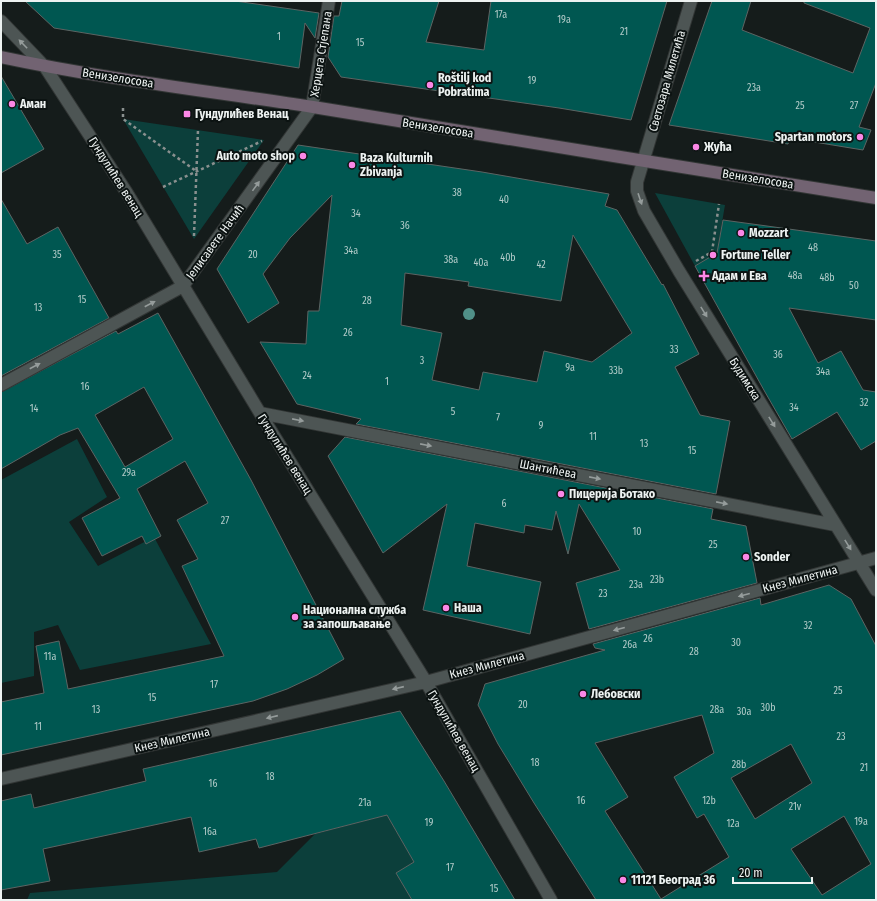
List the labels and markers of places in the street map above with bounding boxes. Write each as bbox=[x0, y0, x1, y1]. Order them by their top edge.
place label: Roštilj kod Pobratima bbox=[438, 71, 491, 99]
marker: Roštilj kod Pobratima bbox=[425, 80, 435, 90]
place label: Аман bbox=[19, 97, 46, 111]
marker: Аман bbox=[7, 99, 17, 109]
place label: Гундулићев Венац bbox=[195, 107, 289, 121]
marker: Гундулићев Венац bbox=[182, 109, 192, 119]
place label: Spartan motors bbox=[775, 130, 853, 144]
marker: Spartan motors bbox=[855, 132, 865, 142]
place label: Жућа bbox=[703, 140, 732, 154]
marker: Жућа bbox=[691, 142, 701, 152]
place label: Auto moto shop bbox=[215, 149, 295, 163]
marker: Auto moto shop bbox=[298, 151, 308, 161]
place label: Baza Kulturnih Zbivanja bbox=[360, 151, 433, 179]
marker: Baza Kulturnih Zbivanja bbox=[347, 160, 357, 170]
place label: Mozzart bbox=[749, 226, 789, 240]
marker: Mozzart bbox=[736, 228, 746, 238]
place label: Fortune Teller bbox=[721, 248, 791, 262]
marker: Fortune Teller bbox=[708, 250, 718, 260]
place label: Адам и Ева bbox=[711, 269, 767, 283]
marker: Адам и Ева bbox=[699, 271, 709, 281]
place label: Пицерија Ботако bbox=[569, 487, 656, 501]
marker: Пицерија Ботако bbox=[556, 489, 566, 499]
place label: Sonder bbox=[754, 550, 791, 564]
marker: Sonder bbox=[741, 552, 751, 562]
place label: Наша bbox=[454, 601, 482, 615]
place label: Национална служба за запошљавање bbox=[303, 603, 406, 631]
marker: Наша bbox=[441, 603, 451, 613]
marker: Национална служба за запошљавање bbox=[290, 612, 300, 622]
place label: Лебовски bbox=[591, 687, 641, 701]
marker: Лебовски bbox=[578, 689, 588, 699]
place label: 11121 Београд 36 bbox=[631, 873, 715, 887]
marker: 11121 Београд 36 bbox=[618, 875, 628, 885]

